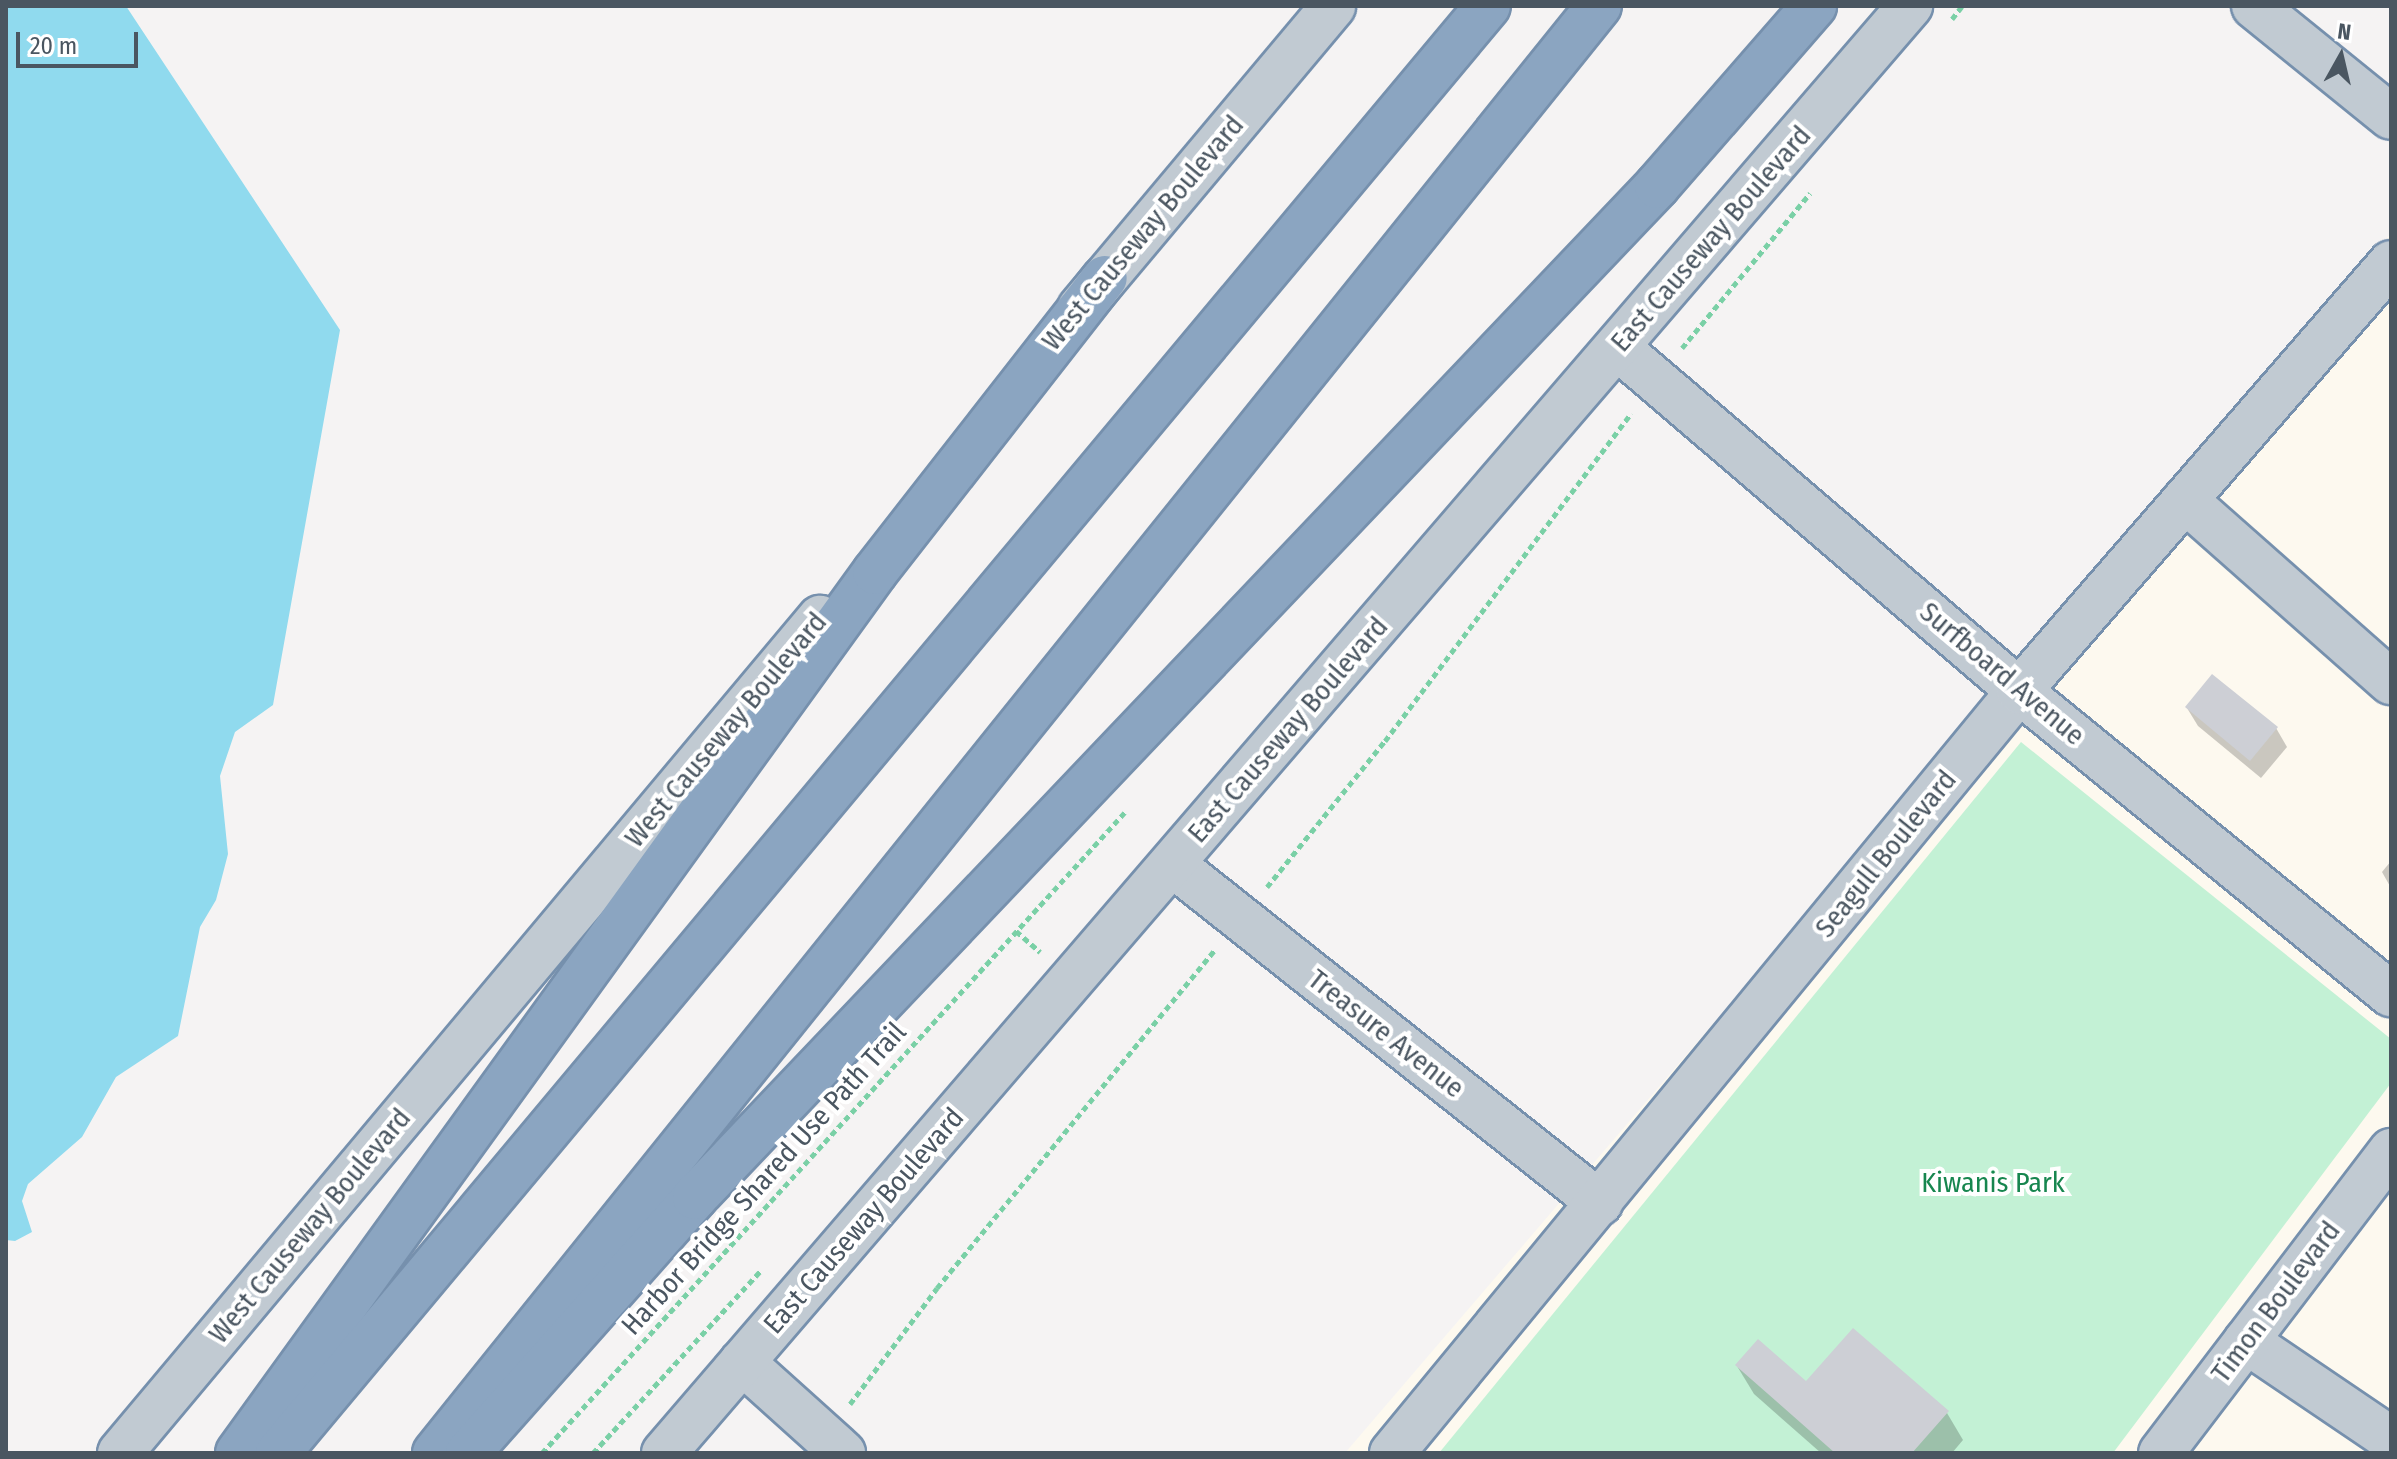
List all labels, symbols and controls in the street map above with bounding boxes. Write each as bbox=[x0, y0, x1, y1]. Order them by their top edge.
scale bar bbox=[20, 16, 142, 66]
north arrow bbox=[2301, 16, 2381, 96]
text: N bbox=[2336, 17, 2353, 46]
text: 20 m bbox=[30, 32, 77, 60]
street label: West Causeway Boulevard bbox=[1035, 109, 1251, 357]
street label: East Causeway Boulevard bbox=[1604, 119, 1818, 359]
street label: Surfboard Avenue bbox=[1913, 595, 2091, 753]
street label: West Causeway Boulevard bbox=[618, 606, 834, 854]
street label: East Causeway Boulevard bbox=[1181, 610, 1395, 850]
street label: Seagull Boulevard bbox=[1808, 764, 1964, 944]
street label: Treasure Avenue bbox=[1301, 963, 1471, 1105]
street label: Harbor Bridge Shared Use Path Trail bbox=[615, 1016, 913, 1342]
street label: East Causeway Boulevard bbox=[757, 1101, 971, 1341]
street label: West Causeway Boulevard bbox=[202, 1102, 418, 1350]
park label: Kiwanis Park bbox=[1921, 1166, 2065, 1200]
street label: Timon Boulevard bbox=[2204, 1215, 2348, 1389]

